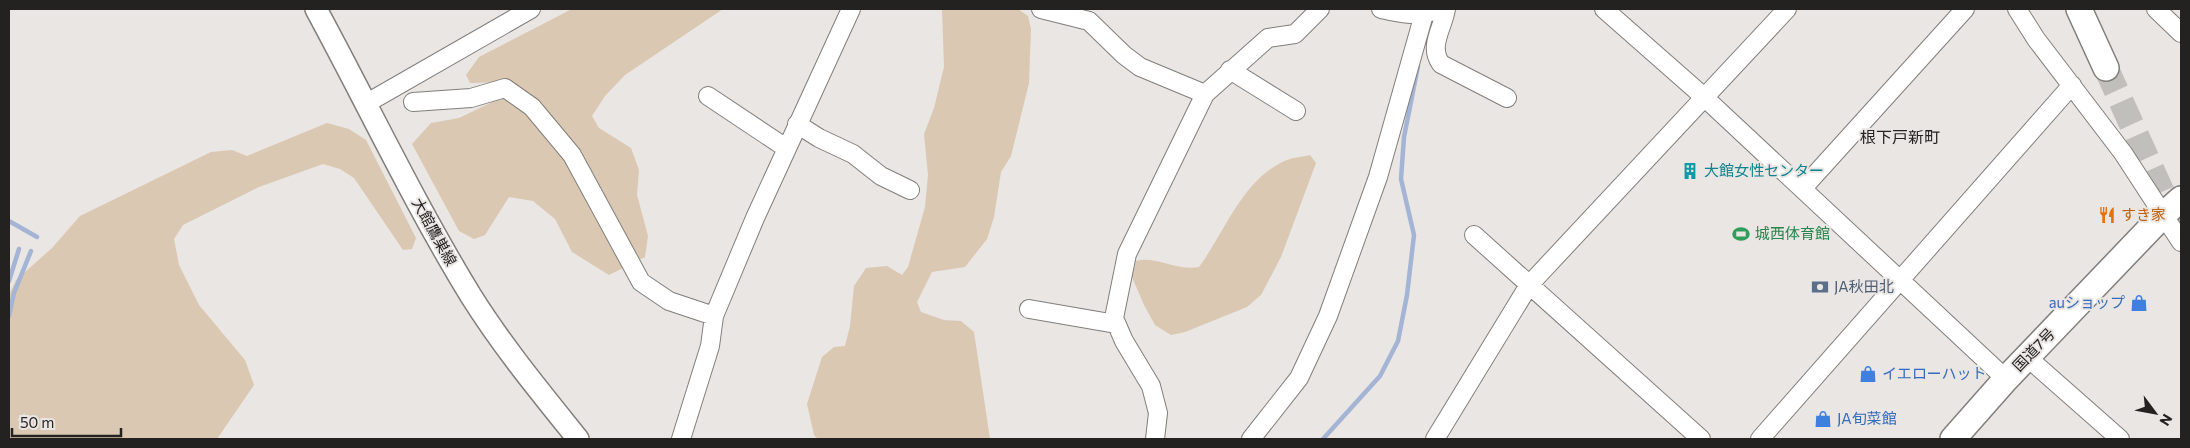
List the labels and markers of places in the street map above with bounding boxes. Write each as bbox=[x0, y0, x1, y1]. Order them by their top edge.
building icon: 大館女性センター bbox=[1680, 161, 1700, 181]
place label: 大館女性センター bbox=[1704, 161, 1824, 179]
restaurant icon: すき家 bbox=[2097, 205, 2117, 225]
place label: すき家 bbox=[2121, 205, 2166, 223]
sports icon: 城西体育館 bbox=[1731, 224, 1751, 244]
place label: 城西体育館 bbox=[1755, 224, 1830, 242]
bank icon: JA秋田北 bbox=[1810, 277, 1830, 297]
place label: JA秋田北 bbox=[1834, 277, 1894, 295]
place label: auショップ bbox=[2049, 293, 2125, 311]
shop icon: auショップ bbox=[2129, 293, 2149, 313]
shop icon: イエローハット bbox=[1858, 364, 1878, 384]
place label: イエローハット bbox=[1882, 364, 1987, 382]
shop icon: JA旬菜館 bbox=[1813, 409, 1833, 429]
place label: JA旬菜館 bbox=[1837, 409, 1897, 427]

